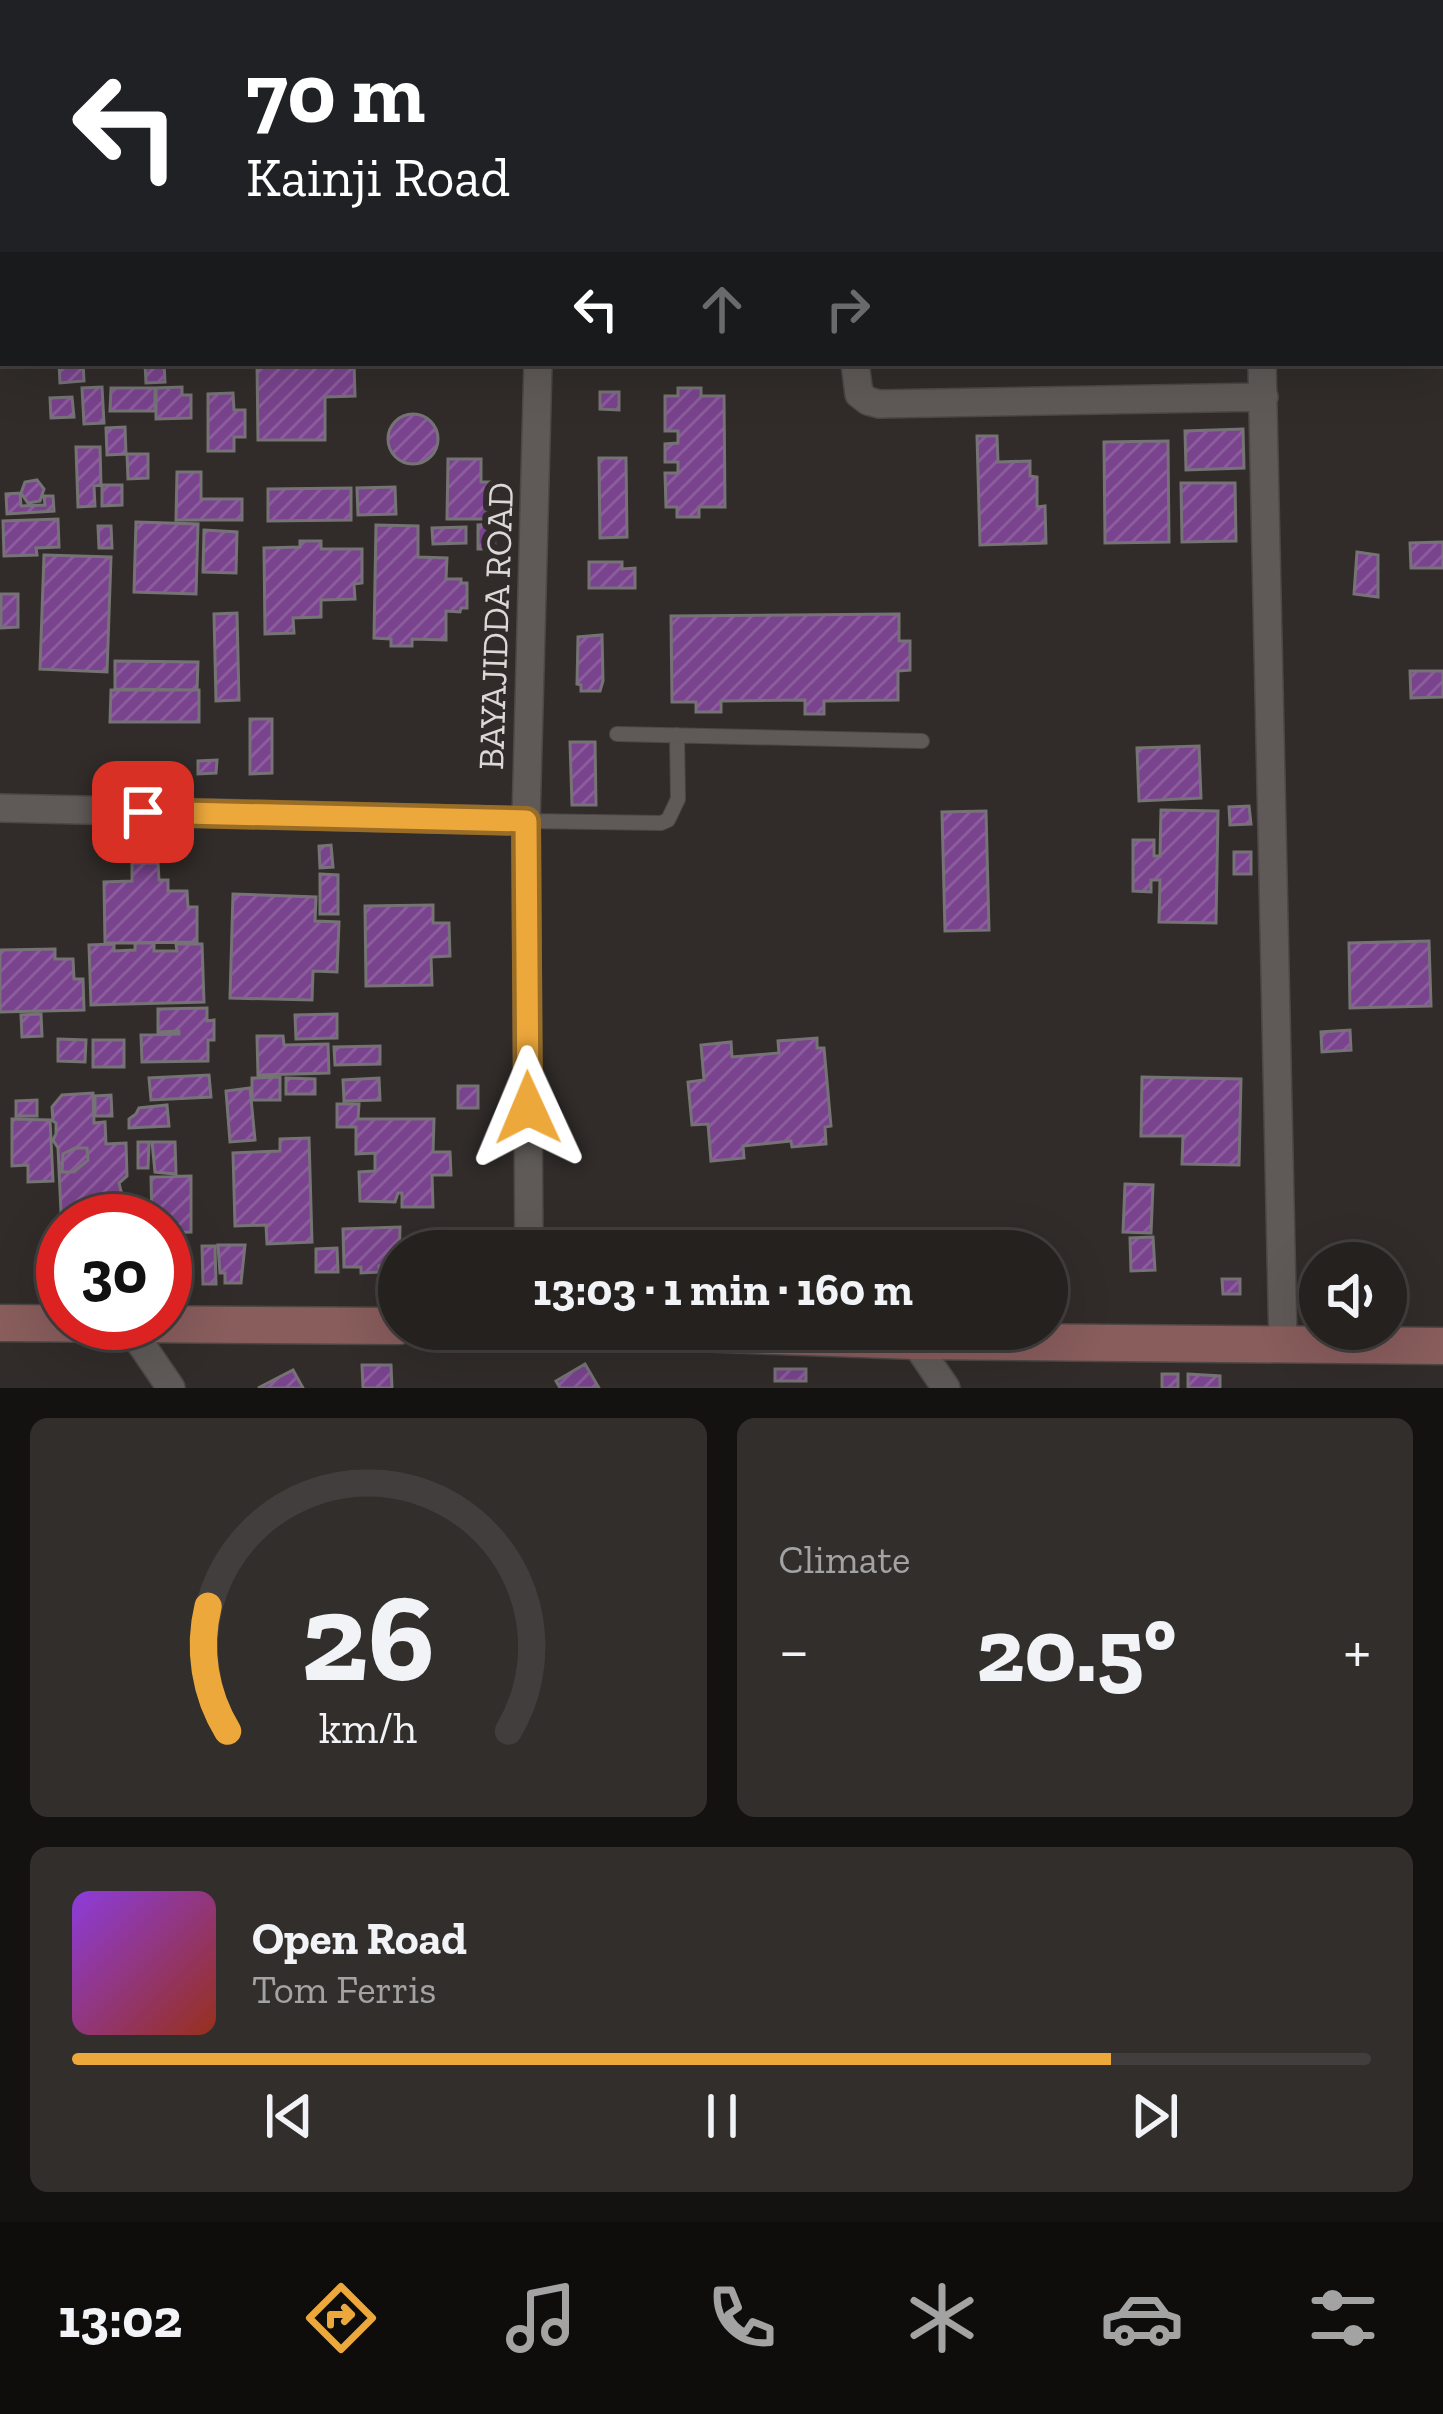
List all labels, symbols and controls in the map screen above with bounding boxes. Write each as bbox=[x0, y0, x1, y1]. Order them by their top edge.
text: 70 m bbox=[246, 43, 425, 144]
icon: left bbox=[48, 48, 204, 204]
text: Kainji Road bbox=[246, 145, 510, 210]
icon: left bbox=[563, 276, 629, 342]
icon: ahead bbox=[689, 276, 755, 342]
icon: right bbox=[815, 276, 881, 342]
street label: BAYAJIDDA ROAD bbox=[469, 481, 522, 771]
pin bbox=[92, 761, 194, 863]
icon: arrive bbox=[110, 779, 176, 845]
position arrow bbox=[465, 1045, 591, 1171]
speed limit sign: 30 bbox=[36, 1194, 192, 1350]
map controls bbox=[1299, 1242, 1407, 1350]
button: sound bbox=[1299, 1242, 1407, 1350]
text: 13:03 · 1 min · 160 m bbox=[533, 1263, 913, 1317]
text: Climate bbox=[779, 1536, 910, 1583]
text: 26 bbox=[301, 1562, 435, 1712]
text: 20.5° bbox=[976, 1596, 1176, 1704]
text: − bbox=[779, 1611, 809, 1690]
text: + bbox=[1343, 1611, 1371, 1690]
text: km/h bbox=[319, 1702, 417, 1753]
text: Open Road bbox=[252, 1912, 467, 1966]
text: Tom Ferris bbox=[252, 1966, 436, 2013]
icon: previous bbox=[256, 2083, 322, 2149]
icon: pause bbox=[689, 2083, 755, 2149]
icon: next bbox=[1122, 2083, 1188, 2149]
icon: directions bbox=[299, 2276, 383, 2360]
icon: music bbox=[499, 2276, 583, 2360]
icon: phone bbox=[700, 2276, 784, 2360]
icon: climate bbox=[900, 2276, 984, 2360]
icon: car bbox=[1100, 2276, 1184, 2360]
icon: filters bbox=[1301, 2276, 1385, 2360]
text: 13:02 bbox=[58, 2286, 182, 2351]

